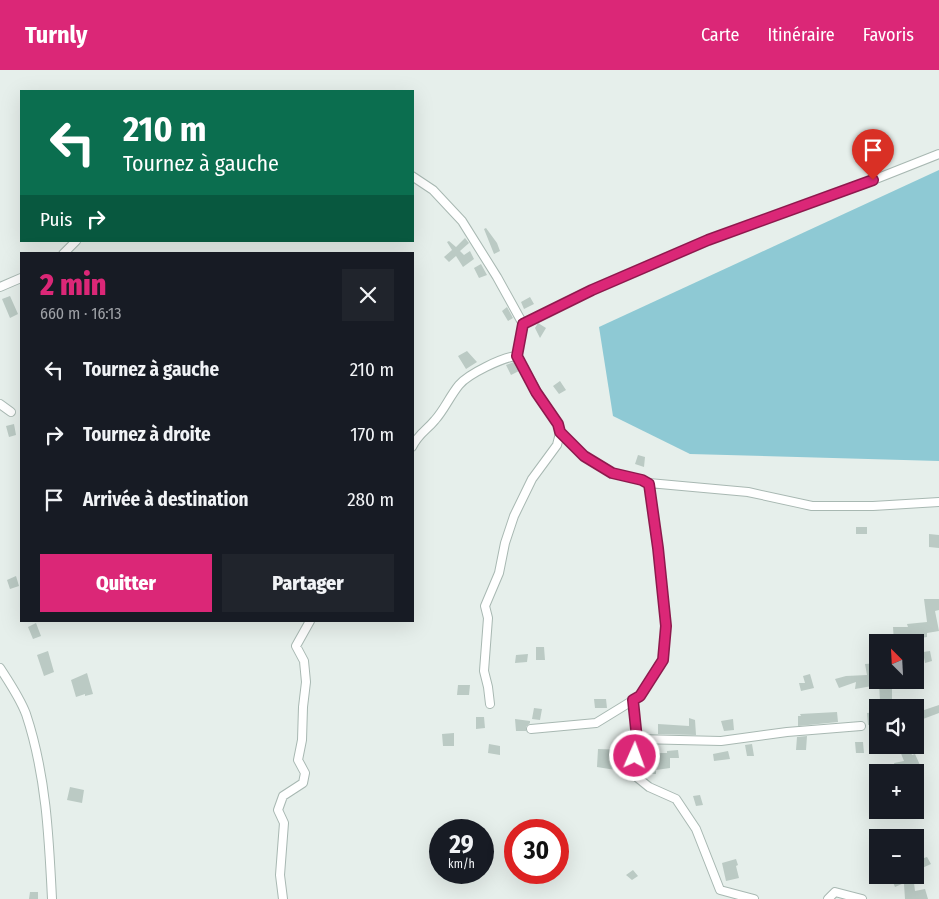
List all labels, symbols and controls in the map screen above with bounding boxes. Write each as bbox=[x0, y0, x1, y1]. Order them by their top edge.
text: Turnly bbox=[25, 21, 87, 49]
text: Carte bbox=[701, 24, 739, 46]
text: Itinéraire bbox=[767, 24, 835, 46]
text: Favoris bbox=[863, 24, 914, 46]
text: 210 m bbox=[123, 108, 207, 150]
icon: left bbox=[40, 110, 105, 175]
pin bbox=[852, 129, 894, 180]
icon: arrive bbox=[859, 136, 887, 164]
text: Tournez à gauche bbox=[123, 150, 279, 177]
icon: right bbox=[82, 205, 110, 233]
text: Puis bbox=[40, 208, 72, 231]
text: 2 min bbox=[40, 267, 106, 303]
button: close bbox=[342, 269, 394, 321]
text: 660 m · 16:13 bbox=[40, 304, 122, 323]
icon: left bbox=[40, 356, 68, 384]
text: Tournez à gauche bbox=[83, 358, 219, 381]
text: 210 m bbox=[350, 358, 394, 381]
icon: right bbox=[40, 421, 68, 449]
text: Tournez à droite bbox=[83, 423, 211, 446]
text: 170 m bbox=[350, 423, 394, 446]
icon: arrive bbox=[40, 486, 68, 514]
text: Arrivée à destination bbox=[83, 488, 249, 511]
text: 280 m bbox=[347, 488, 394, 511]
button: Quitter bbox=[40, 554, 212, 612]
button: Partager bbox=[222, 554, 394, 612]
north arrow bbox=[869, 634, 924, 689]
map controls bbox=[869, 634, 924, 884]
button: sound bbox=[869, 699, 924, 754]
position arrow bbox=[608, 729, 660, 781]
button: + bbox=[869, 764, 924, 819]
speed limit sign: 30 bbox=[504, 819, 569, 884]
button: − bbox=[869, 829, 924, 884]
text: 29 bbox=[449, 830, 474, 860]
text: km/h bbox=[448, 857, 475, 871]

